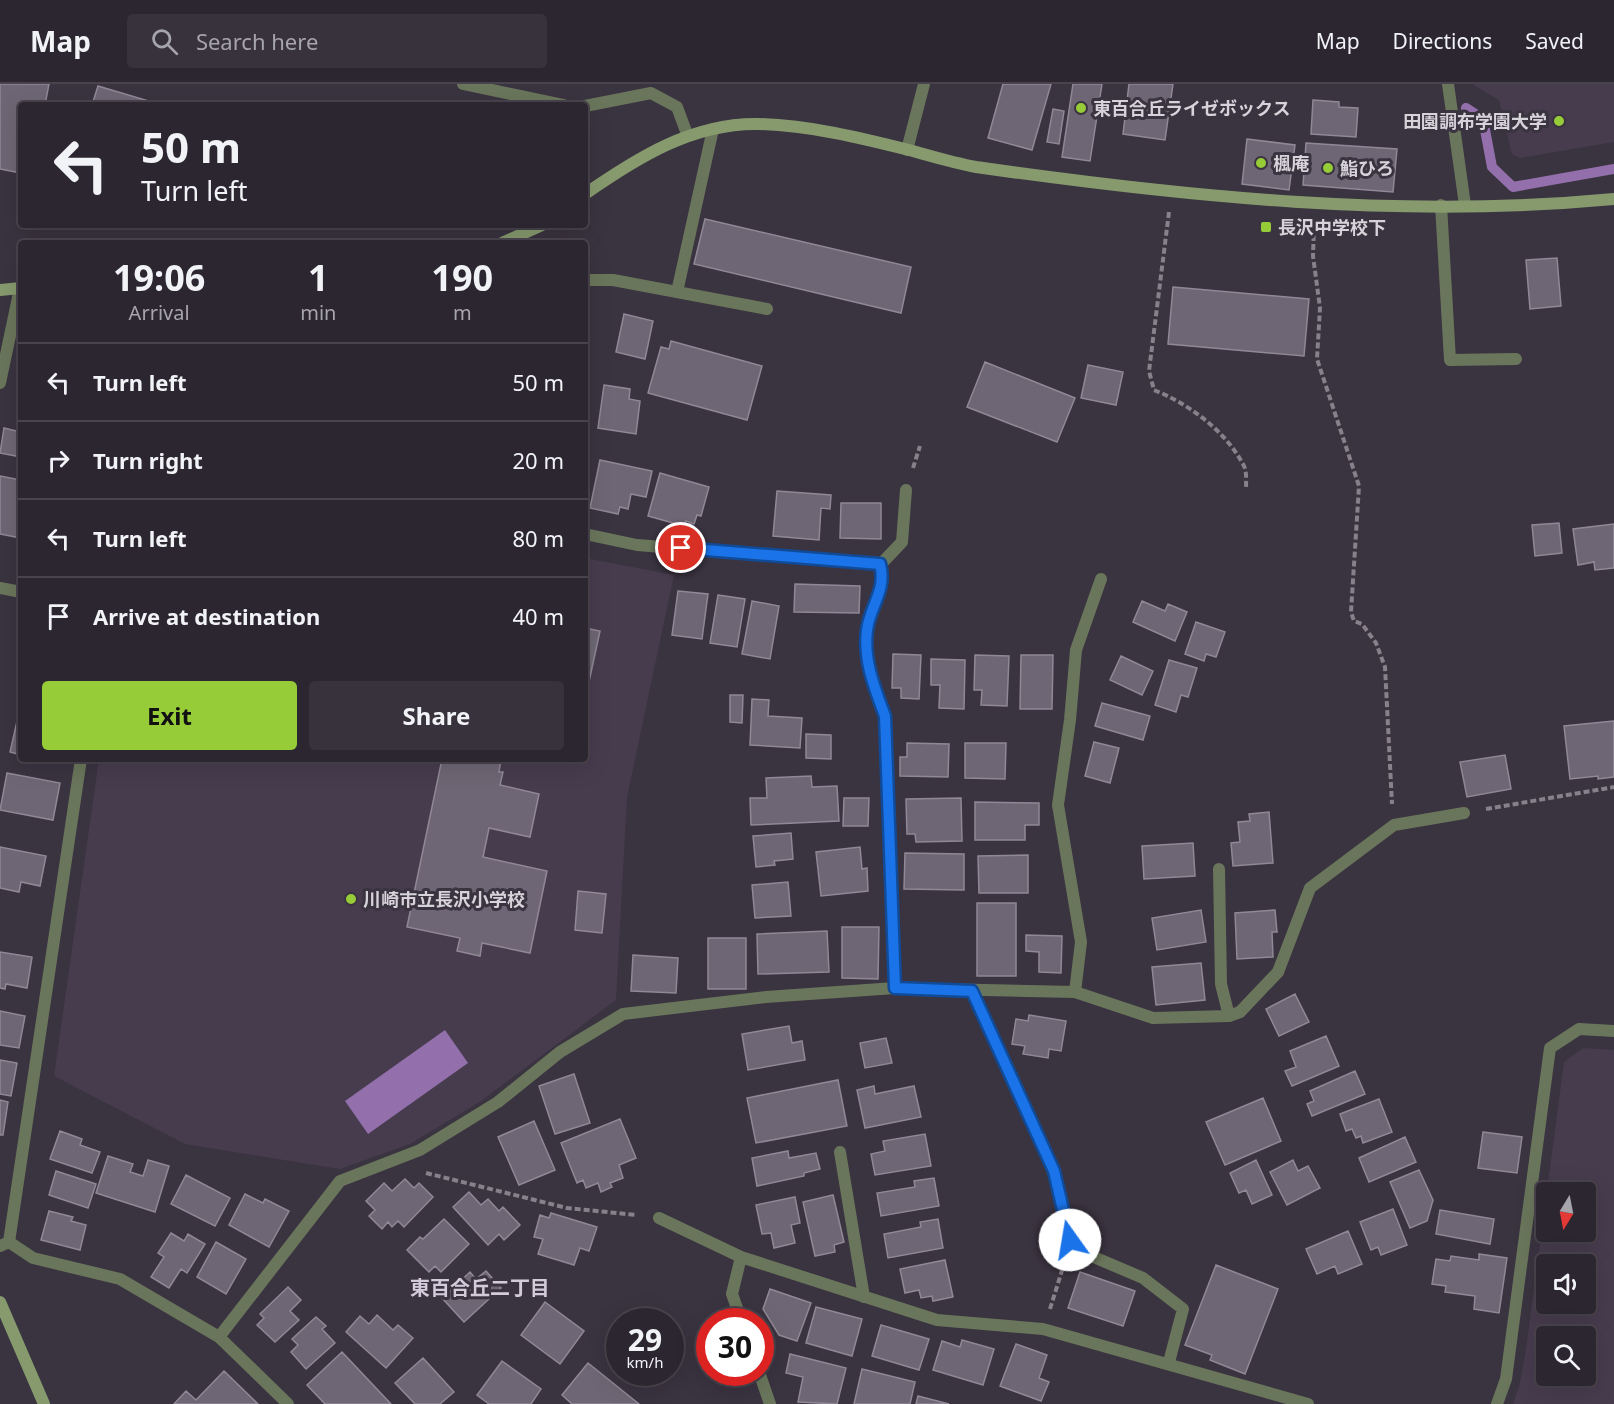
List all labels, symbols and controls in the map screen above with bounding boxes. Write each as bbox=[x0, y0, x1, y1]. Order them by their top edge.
search box bbox=[127, 14, 547, 68]
text: Map bbox=[30, 22, 91, 60]
icon: search bbox=[148, 25, 181, 58]
text: Search here bbox=[196, 26, 318, 56]
text: Map bbox=[1316, 27, 1360, 55]
text: Directions bbox=[1393, 27, 1492, 55]
text: Saved bbox=[1525, 27, 1584, 55]
place label: 東百合丘ライゼボックス bbox=[1093, 96, 1290, 120]
marker: 東百合丘ライゼボックス bbox=[1074, 101, 1088, 115]
place label: 田園調布学園大学 bbox=[1403, 109, 1547, 133]
marker: 田園調布学園大学 bbox=[1552, 114, 1566, 128]
text: 50 m bbox=[141, 118, 241, 175]
icon: left bbox=[42, 126, 120, 204]
place label: 楓庵 bbox=[1273, 151, 1309, 175]
marker: 楓庵 bbox=[1254, 156, 1268, 170]
place label: 鮨ひろ bbox=[1340, 156, 1394, 180]
marker: 鮨ひろ bbox=[1321, 161, 1335, 175]
text: Turn left bbox=[141, 172, 247, 209]
place label: 長沢中学校下 bbox=[1278, 215, 1386, 239]
marker: 長沢中学校下 bbox=[1259, 220, 1273, 234]
text: 19:06 bbox=[113, 253, 205, 302]
text: 1 bbox=[308, 253, 329, 302]
text: 190 bbox=[431, 253, 493, 302]
text: Arrival bbox=[129, 299, 190, 326]
text: min bbox=[300, 299, 336, 326]
text: m bbox=[453, 299, 472, 326]
icon: left bbox=[42, 366, 75, 399]
text: Turn left bbox=[93, 367, 187, 397]
text: 50 m bbox=[513, 367, 564, 397]
icon: right bbox=[42, 444, 75, 477]
text: Turn right bbox=[93, 445, 203, 475]
text: 20 m bbox=[513, 445, 564, 475]
icon: left bbox=[42, 522, 75, 555]
pin bbox=[655, 522, 706, 573]
text: Turn left bbox=[93, 523, 187, 553]
text: 80 m bbox=[513, 523, 564, 553]
icon: arrive bbox=[664, 531, 697, 564]
icon: arrive bbox=[42, 600, 75, 633]
text: Arrive at destination bbox=[93, 601, 320, 631]
text: 40 m bbox=[513, 601, 564, 631]
button: Exit bbox=[42, 681, 297, 750]
button: Share bbox=[309, 681, 564, 750]
place label: 川崎市立長沢小学校 bbox=[363, 887, 525, 911]
marker: 川崎市立長沢小学校 bbox=[344, 892, 358, 906]
north arrow bbox=[1536, 1182, 1596, 1242]
map controls bbox=[1536, 1182, 1596, 1386]
position arrow bbox=[1038, 1208, 1102, 1272]
button: sound bbox=[1536, 1254, 1596, 1314]
district label: 東百合丘二丁目 bbox=[410, 1274, 550, 1301]
speed limit sign: 30 bbox=[696, 1308, 774, 1386]
text: 29 bbox=[628, 1319, 662, 1360]
button: search bbox=[1536, 1326, 1596, 1386]
text: km/h bbox=[627, 1352, 663, 1372]

